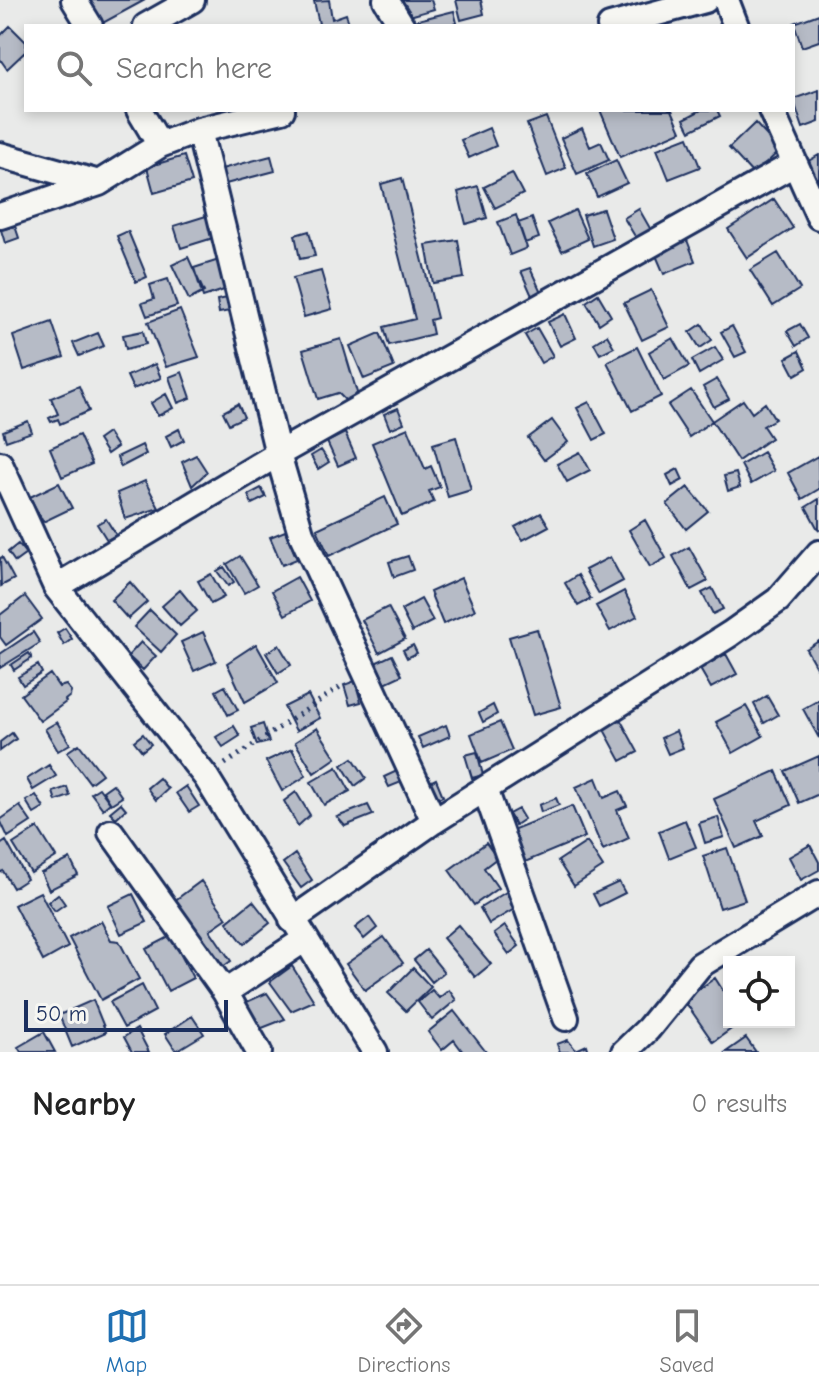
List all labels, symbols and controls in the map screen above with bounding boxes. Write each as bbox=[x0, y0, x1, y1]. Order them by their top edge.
search box bbox=[24, 24, 795, 112]
icon: search bbox=[52, 46, 96, 90]
text: Search here bbox=[116, 51, 272, 86]
map controls bbox=[723, 956, 795, 1028]
button: locate bbox=[723, 956, 795, 1028]
scale bar bbox=[24, 996, 228, 1032]
text: 50 m bbox=[36, 1001, 87, 1027]
text: Nearby bbox=[32, 1084, 135, 1124]
text: 0 results bbox=[692, 1089, 787, 1119]
tab: Map bbox=[105, 1304, 149, 1378]
tab: Directions bbox=[358, 1304, 451, 1378]
tab: Saved bbox=[660, 1304, 714, 1378]

